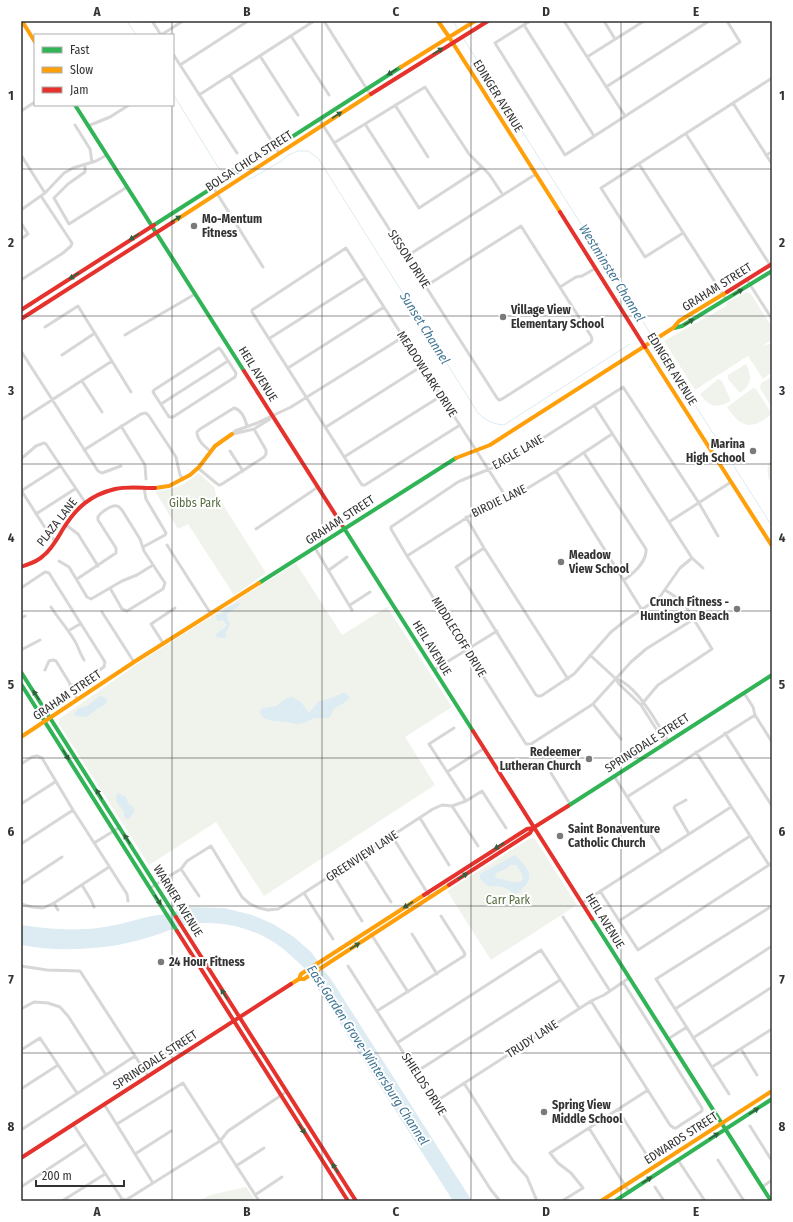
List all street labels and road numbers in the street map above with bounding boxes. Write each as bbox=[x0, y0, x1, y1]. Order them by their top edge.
street label: EDINGER AVENUE bbox=[470, 57, 526, 135]
street label: BOLSA CHICA STREET bbox=[203, 127, 295, 194]
street label: SISSON DRIVE bbox=[385, 227, 433, 291]
street label: GRAHAM STREET bbox=[680, 260, 755, 314]
street label: MEADOWLARK DRIVE bbox=[394, 328, 460, 420]
street label: EDINGER AVENUE bbox=[644, 330, 700, 408]
street label: HEIL AVENUE bbox=[236, 344, 281, 404]
street label: EAGLE LANE bbox=[490, 432, 546, 472]
street label: BIRDIE LANE bbox=[469, 482, 529, 520]
street label: GRAHAM STREET bbox=[303, 492, 377, 547]
street label: PLAZA LANE bbox=[34, 495, 80, 549]
street label: MIDDLECOFF DRIVE bbox=[429, 594, 489, 680]
street label: HEIL AVENUE bbox=[410, 618, 455, 678]
street label: GRAHAM STREET bbox=[30, 667, 104, 723]
street label: SPRINGDALE STREET bbox=[602, 710, 692, 775]
street label: GREENVIEW LANE bbox=[323, 827, 401, 885]
street label: WARNER AVENUE bbox=[150, 863, 206, 940]
street label: HEIL AVENUE bbox=[583, 891, 628, 951]
street label: TRUDY LANE bbox=[503, 1017, 561, 1061]
street label: SPRINGDALE STREET bbox=[110, 1027, 200, 1092]
street label: SHIELDS DRIVE bbox=[399, 1050, 450, 1118]
street label: EDWARDS STREET bbox=[642, 1109, 721, 1167]

